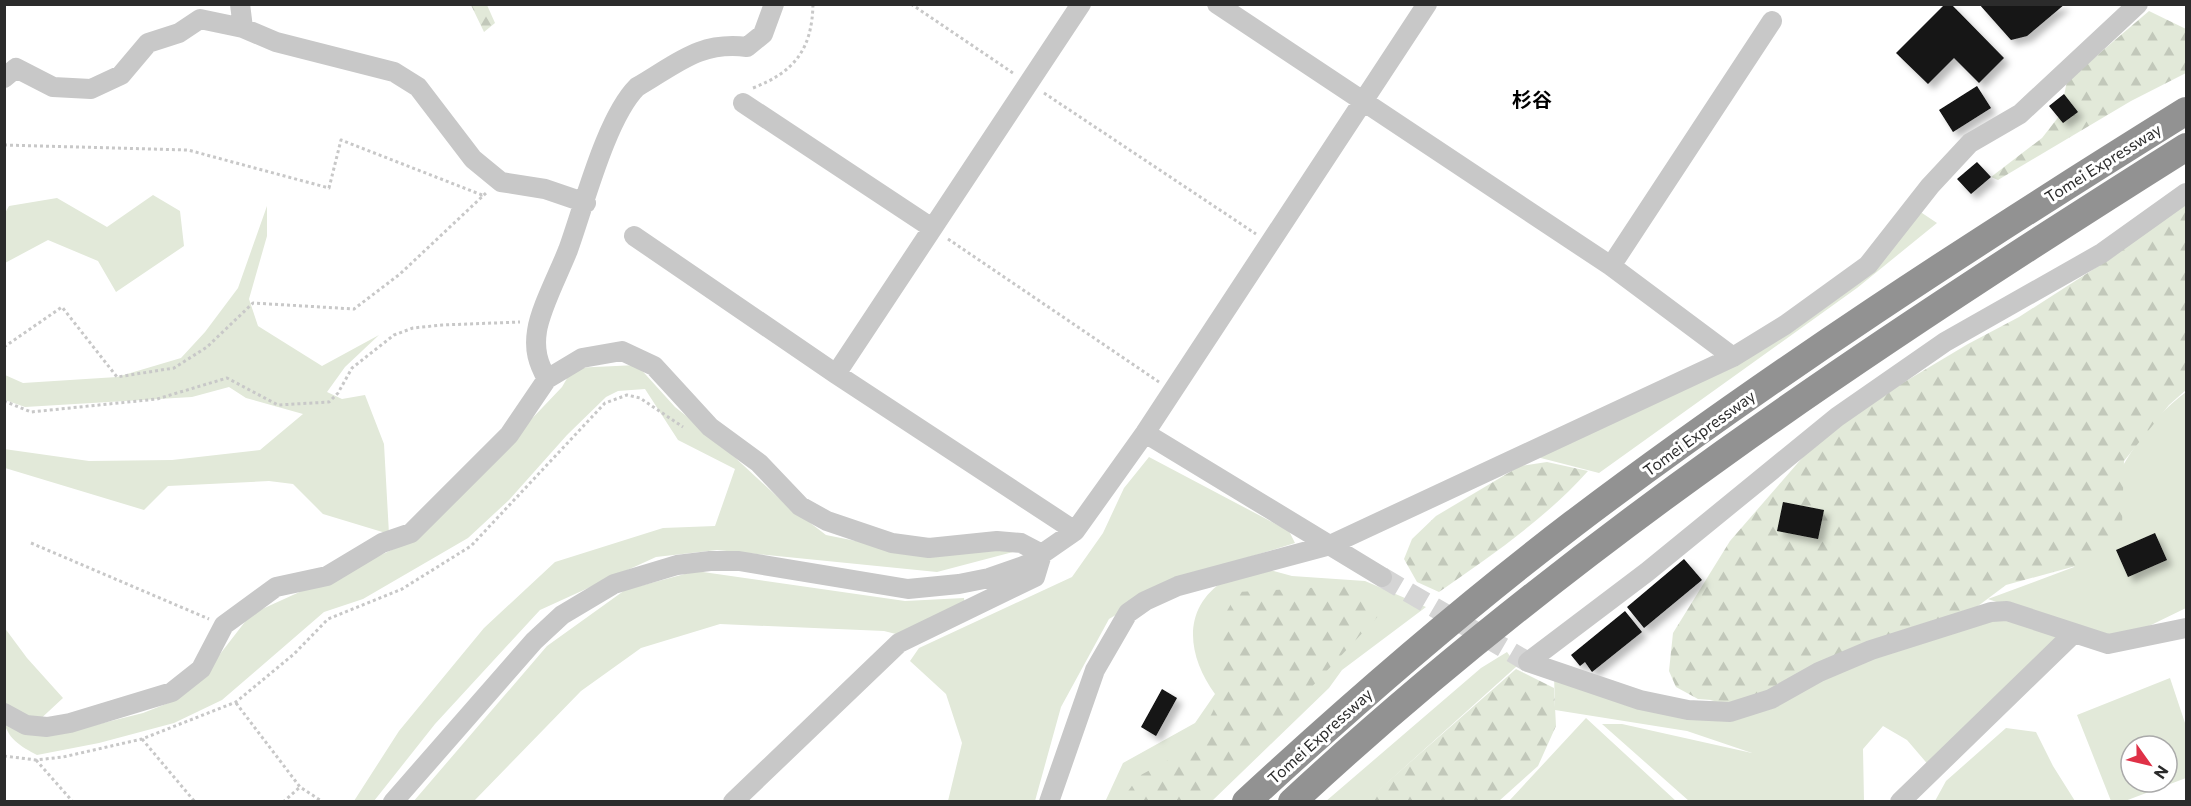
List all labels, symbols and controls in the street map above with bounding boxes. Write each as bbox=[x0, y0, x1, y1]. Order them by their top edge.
district label: 杉谷 bbox=[1512, 87, 1552, 111]
street label: Tomei Expressway bbox=[2041, 119, 2164, 206]
street label: Tomei Expressway bbox=[1639, 386, 1758, 480]
street label: Tomei Expressway bbox=[1264, 684, 1376, 787]
north arrow bbox=[2119, 734, 2179, 794]
text: N bbox=[2151, 762, 2173, 783]

